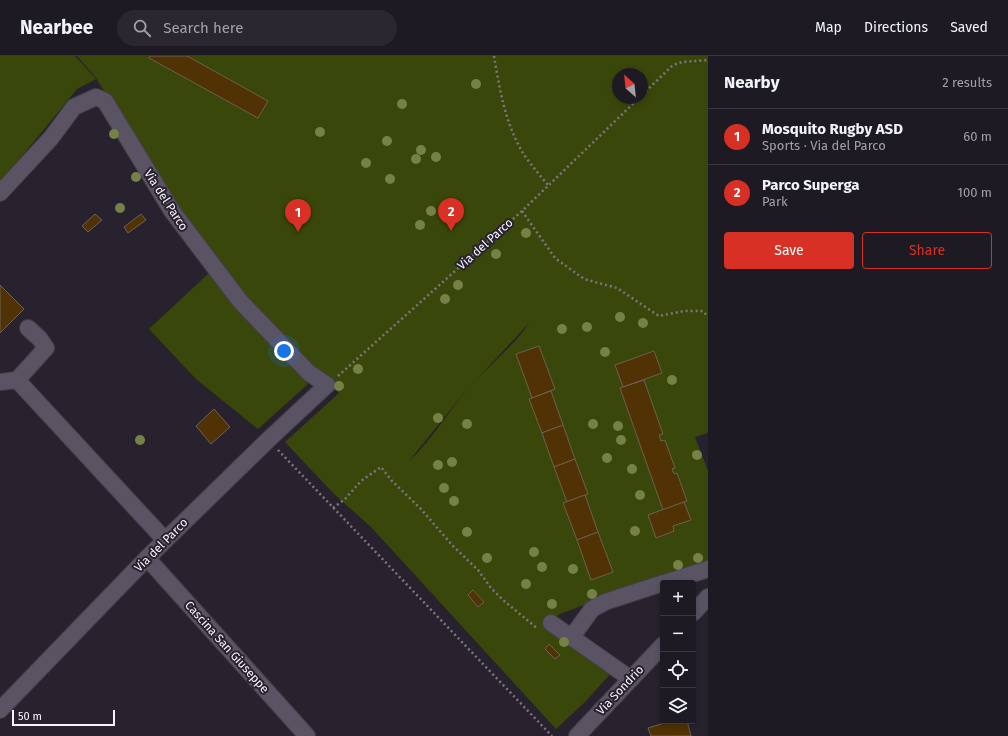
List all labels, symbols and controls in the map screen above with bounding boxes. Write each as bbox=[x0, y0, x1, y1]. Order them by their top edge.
search box bbox=[117, 10, 397, 46]
text: Nearbee bbox=[20, 16, 93, 39]
icon: search bbox=[131, 17, 153, 39]
text: Search here bbox=[163, 19, 243, 37]
text: Map bbox=[815, 19, 842, 36]
text: Directions bbox=[864, 19, 928, 36]
text: Saved bbox=[950, 19, 988, 36]
north arrow bbox=[612, 68, 648, 104]
text: Nearby bbox=[724, 72, 779, 93]
text: 2 results bbox=[942, 75, 992, 90]
text: Mosquito Rugby ASD bbox=[762, 120, 903, 138]
text: 1 bbox=[734, 129, 740, 144]
text: 60 m bbox=[963, 129, 992, 144]
text: Sports · Via del Parco bbox=[762, 138, 886, 153]
street label: Via del Parco bbox=[141, 167, 191, 233]
text: Parco Superga bbox=[762, 176, 860, 194]
text: 2 bbox=[734, 185, 740, 200]
text: 100 m bbox=[957, 185, 992, 200]
text: Park bbox=[762, 194, 788, 209]
pin: 2 bbox=[438, 198, 464, 231]
pin: 1 bbox=[285, 199, 311, 232]
street label: Via del Parco bbox=[454, 215, 516, 273]
button: Save bbox=[724, 232, 854, 269]
button: Share bbox=[862, 232, 992, 269]
your location bbox=[274, 341, 294, 361]
street label: Via del Parco bbox=[131, 515, 191, 575]
map controls bbox=[660, 580, 696, 724]
button: + bbox=[660, 580, 696, 616]
street label: Cascina San Giuseppe bbox=[182, 598, 272, 696]
button: − bbox=[660, 616, 696, 652]
button: locate bbox=[660, 652, 696, 688]
street label: Via Sondrio bbox=[594, 662, 646, 718]
button: layers bbox=[660, 688, 696, 724]
scale bar bbox=[12, 708, 115, 727]
text: 50 m bbox=[18, 710, 42, 723]

